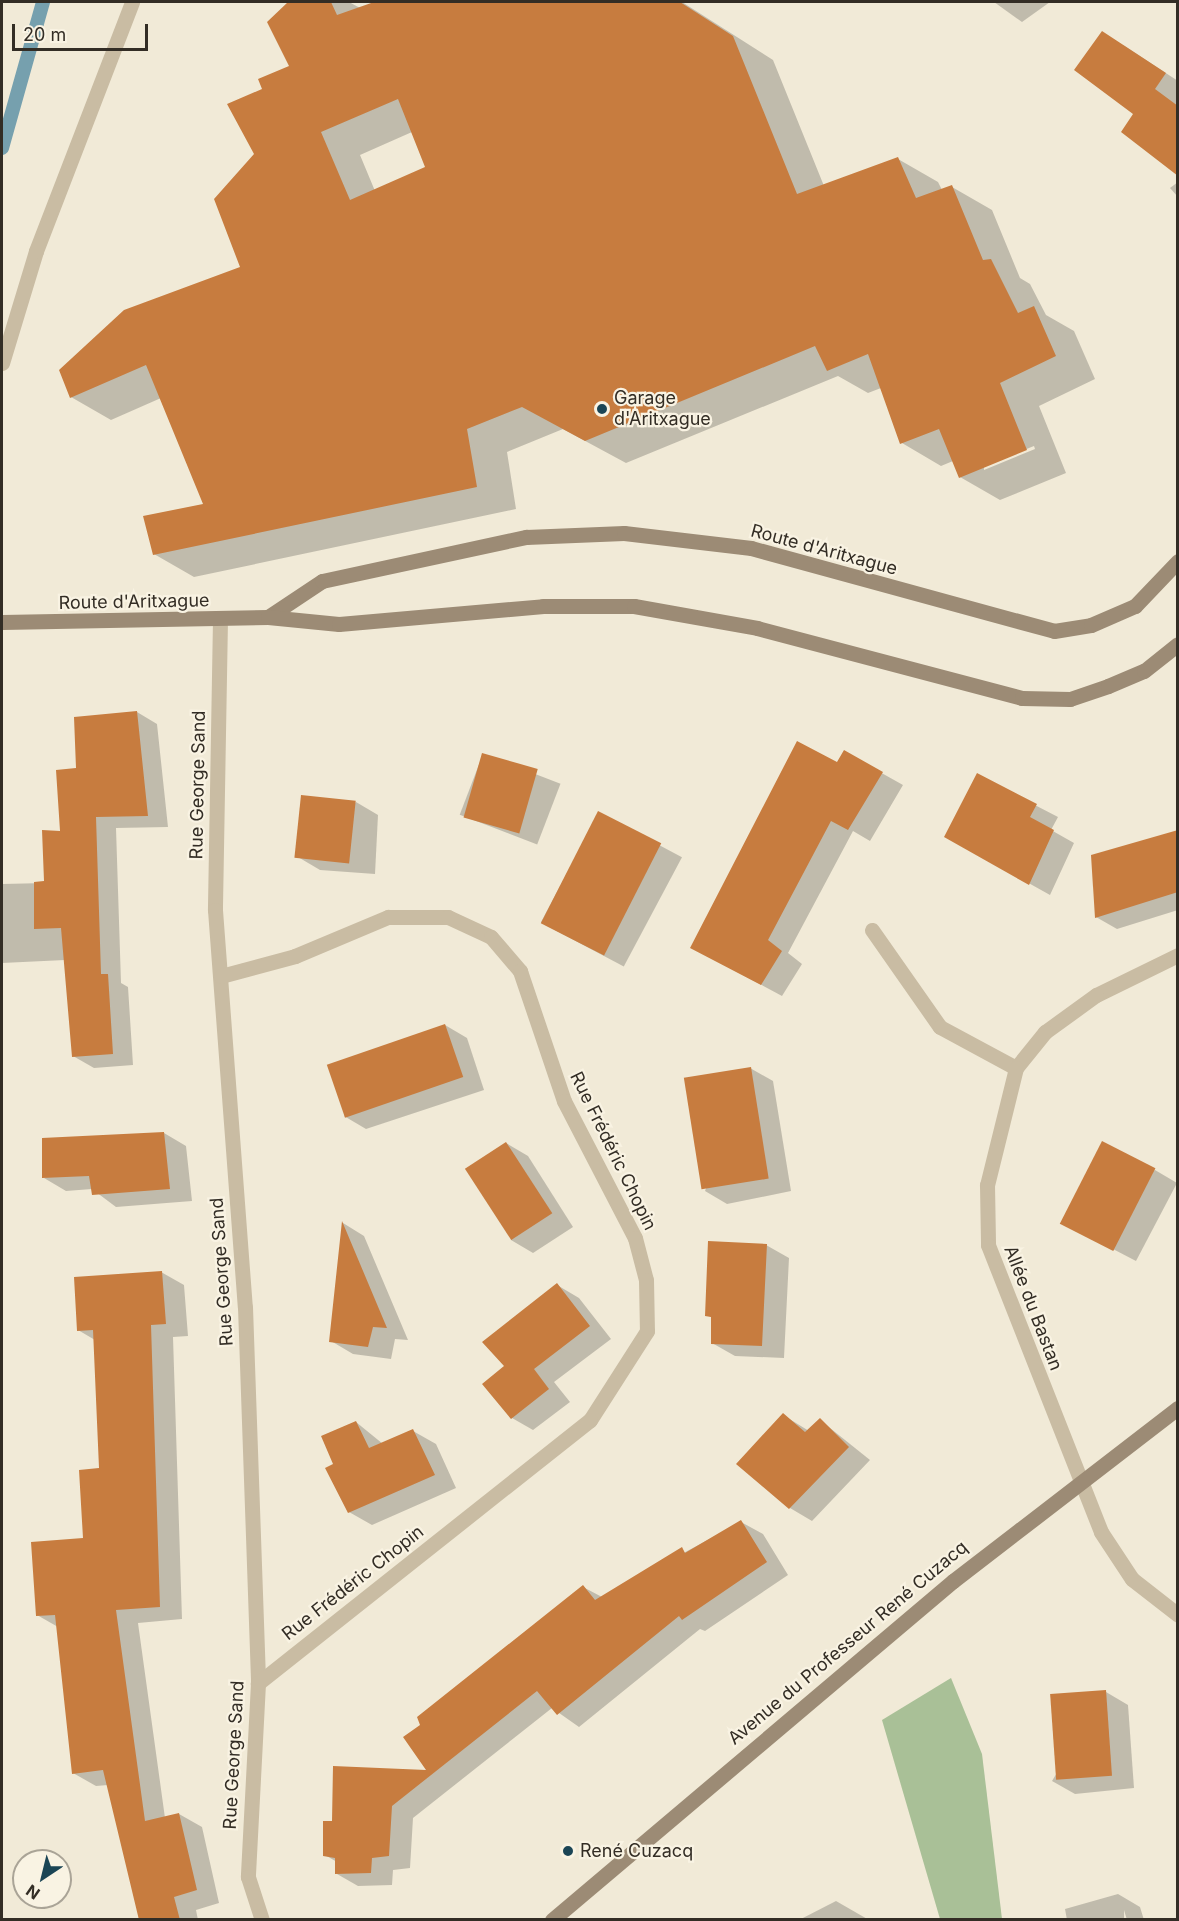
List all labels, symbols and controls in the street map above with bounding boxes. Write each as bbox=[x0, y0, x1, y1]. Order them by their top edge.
scale bar bbox=[15, 12, 152, 50]
text: 20 m bbox=[23, 24, 66, 45]
place label: Garage d'Aritxague bbox=[614, 388, 711, 430]
marker: Garage d'Aritxague bbox=[595, 402, 609, 416]
street label: Route d'Aritxague bbox=[748, 520, 900, 580]
street label: Route d'Aritxague bbox=[58, 590, 210, 614]
street label: Rue George Sand bbox=[186, 710, 210, 860]
street label: Rue Frédéric Chopin bbox=[565, 1068, 661, 1234]
street label: Rue George Sand bbox=[206, 1197, 238, 1347]
street label: Allée du Bastan bbox=[999, 1243, 1067, 1373]
street label: Rue Frédéric Chopin bbox=[278, 1521, 428, 1645]
street label: Avenue du Professeur René Cuzacq bbox=[724, 1537, 972, 1749]
street label: Rue George Sand bbox=[219, 1680, 249, 1830]
place label: René Cuzacq bbox=[580, 1840, 693, 1862]
marker: René Cuzacq bbox=[561, 1844, 575, 1858]
north arrow bbox=[12, 1849, 72, 1909]
text: N bbox=[22, 1880, 44, 1904]

